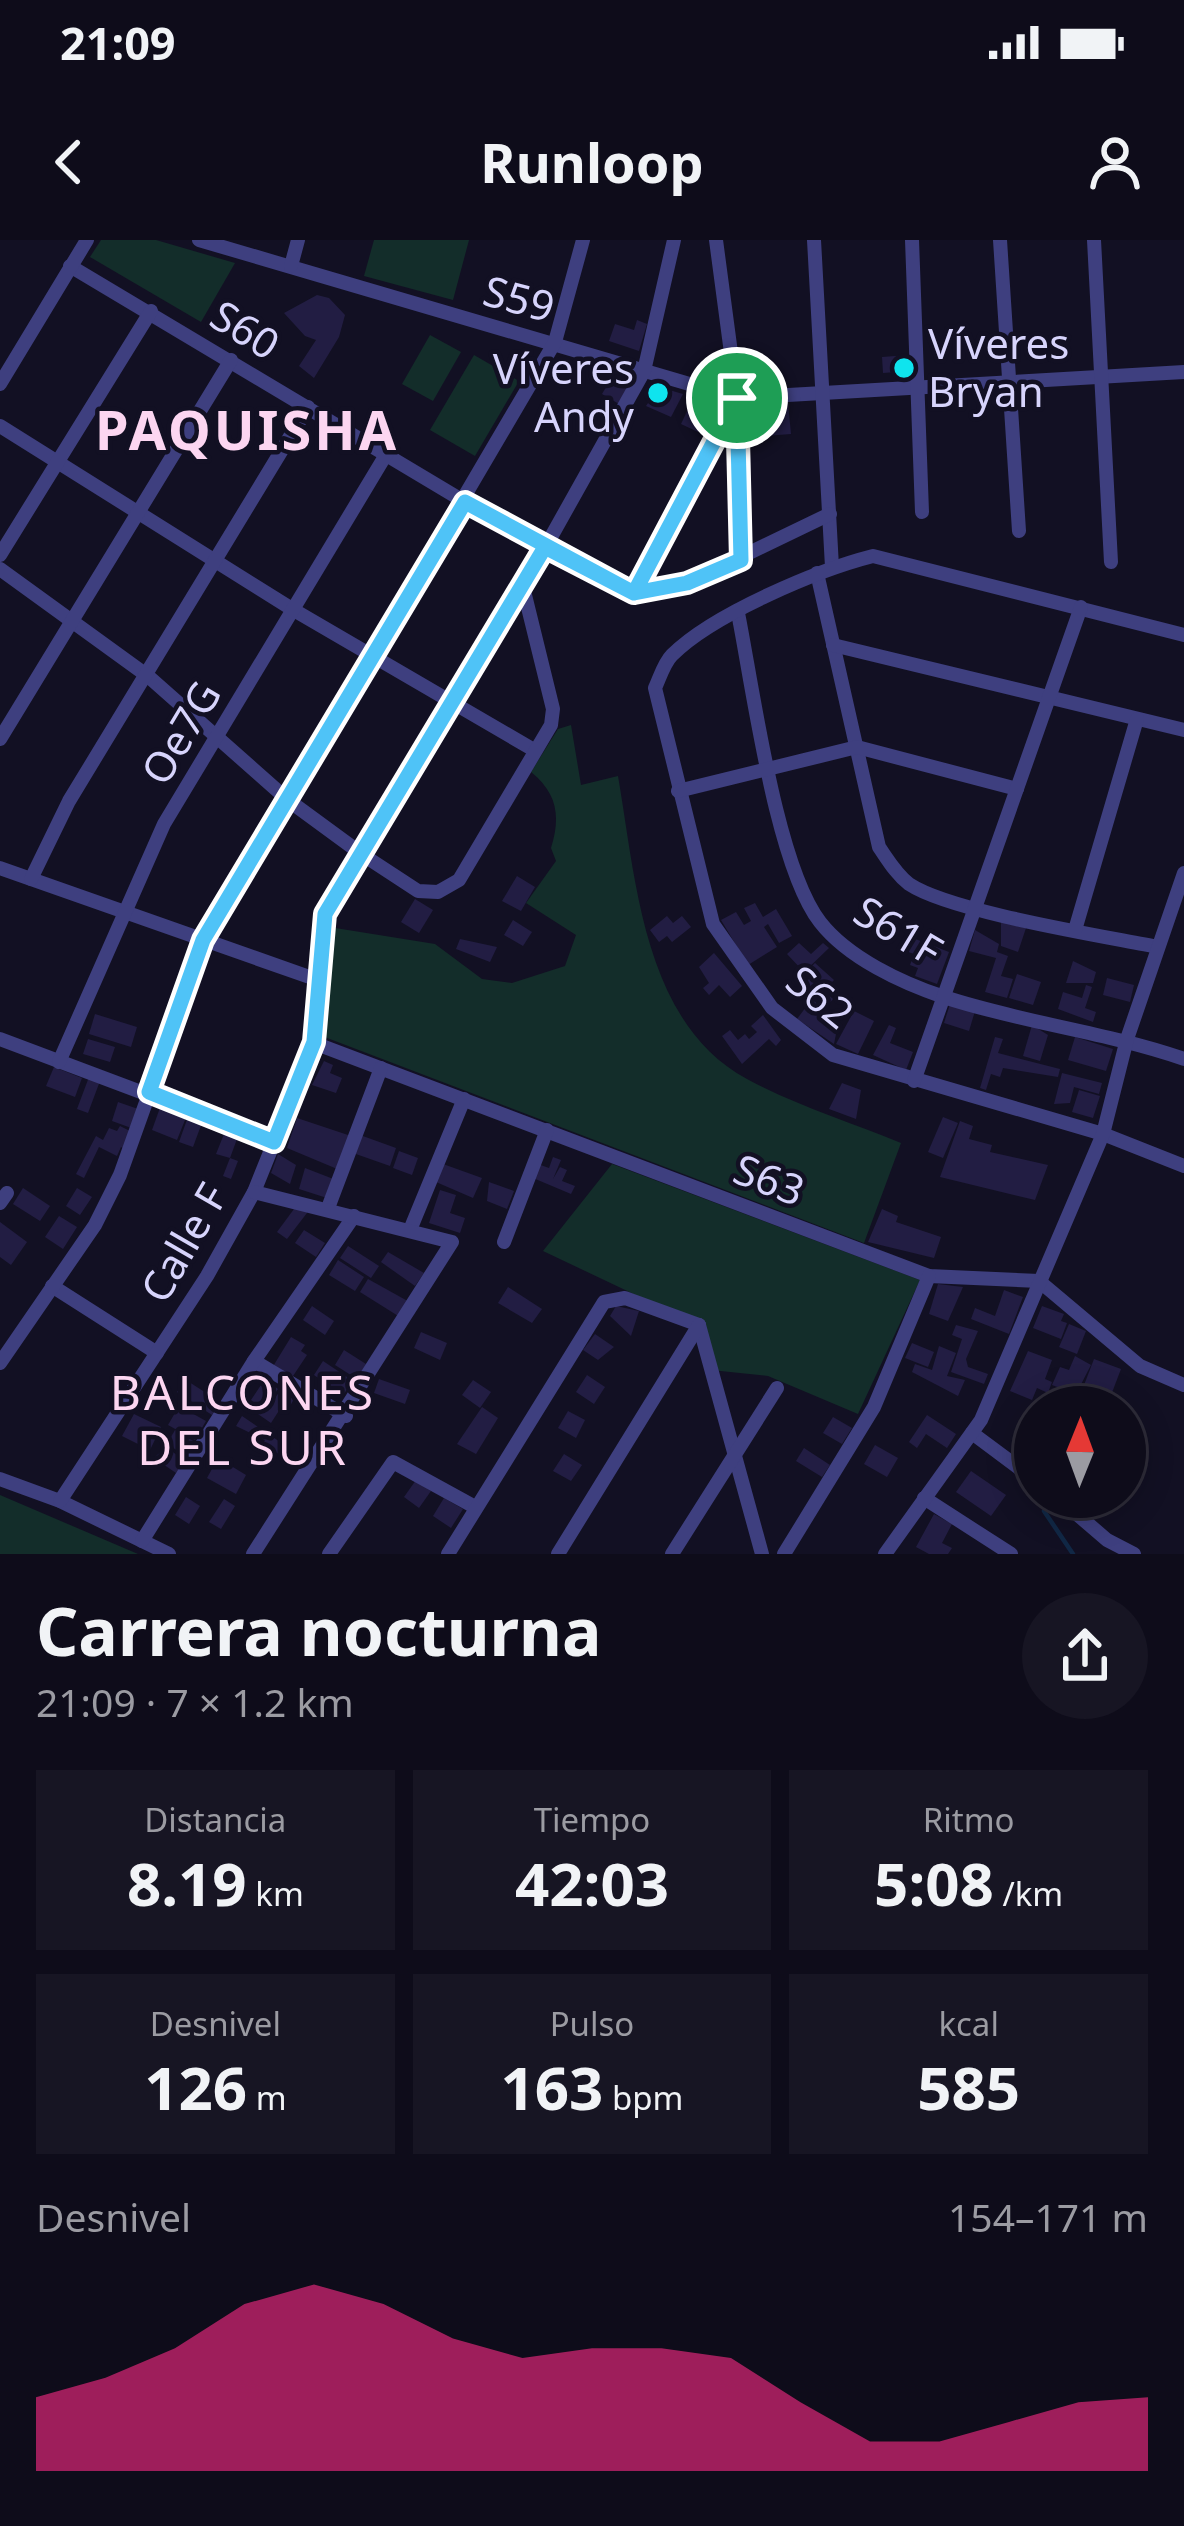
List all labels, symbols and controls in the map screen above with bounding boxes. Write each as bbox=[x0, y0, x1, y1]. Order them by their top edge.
text: 21:09 bbox=[60, 12, 176, 73]
text: Runloop bbox=[480, 125, 704, 199]
icon: back bbox=[36, 129, 102, 195]
icon: person bbox=[1082, 129, 1148, 195]
street label: S59 bbox=[478, 261, 561, 334]
street label: S60 bbox=[201, 286, 291, 372]
place label: Víveres Bryan bbox=[928, 314, 1069, 419]
place label: Víveres Andy bbox=[493, 339, 635, 444]
pin bbox=[686, 347, 788, 449]
marker: Víveres Bryan bbox=[891, 355, 917, 381]
icon: arrive bbox=[704, 365, 770, 431]
marker: Víveres Andy bbox=[645, 380, 671, 406]
district label: PAQUISHA bbox=[95, 392, 399, 466]
street label: Oe7G bbox=[127, 670, 233, 795]
street label: S61F bbox=[844, 881, 953, 978]
street label: S62 bbox=[775, 951, 867, 1040]
street label: S63 bbox=[726, 1139, 813, 1218]
street label: Calle F bbox=[126, 1172, 239, 1312]
district label: BALCONES DEL SUR bbox=[110, 1359, 376, 1479]
north arrow bbox=[1014, 1386, 1146, 1518]
map controls bbox=[1014, 1386, 1146, 1518]
text: Carrera nocturna bbox=[36, 1585, 602, 1675]
button: share bbox=[1022, 1593, 1148, 1719]
text: 21:09 · 7 × 1.2 km bbox=[36, 1675, 354, 1728]
text: Distancia bbox=[144, 1797, 286, 1842]
text: Tiempo bbox=[534, 1797, 650, 1842]
text: Ritmo bbox=[923, 1797, 1015, 1842]
text: 8.19 bbox=[127, 1842, 247, 1924]
text: 42:03 bbox=[515, 1842, 669, 1924]
text: 5:08 bbox=[874, 1842, 994, 1924]
text: km bbox=[247, 1871, 304, 1916]
text: /km bbox=[994, 1871, 1063, 1916]
text: Desnivel bbox=[150, 2001, 281, 2046]
text: Pulso bbox=[550, 2001, 634, 2046]
text: kcal bbox=[938, 2001, 999, 2046]
text: 126 bbox=[144, 2046, 247, 2128]
text: 163 bbox=[500, 2046, 603, 2128]
text: 585 bbox=[917, 2046, 1020, 2128]
text: m bbox=[247, 2075, 287, 2120]
text: bpm bbox=[603, 2075, 683, 2120]
text: Desnivel bbox=[36, 2190, 191, 2243]
text: 154–171 m bbox=[948, 2190, 1148, 2243]

